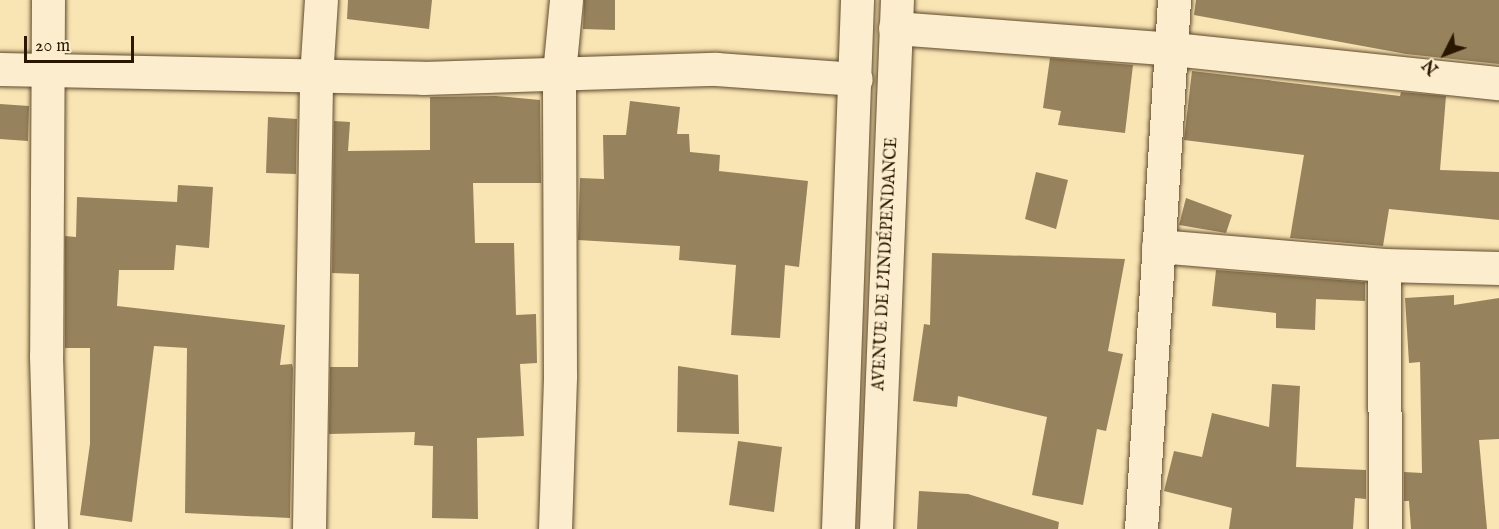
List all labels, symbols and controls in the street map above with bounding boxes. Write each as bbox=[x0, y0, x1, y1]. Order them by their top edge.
scale bar bbox=[27, 24, 136, 62]
north arrow bbox=[1415, 24, 1475, 84]
text: 20 m bbox=[35, 35, 70, 58]
text: N bbox=[1420, 54, 1444, 78]
street label: AVENUE DE L'INDÉPENDANCE bbox=[870, 137, 902, 391]

